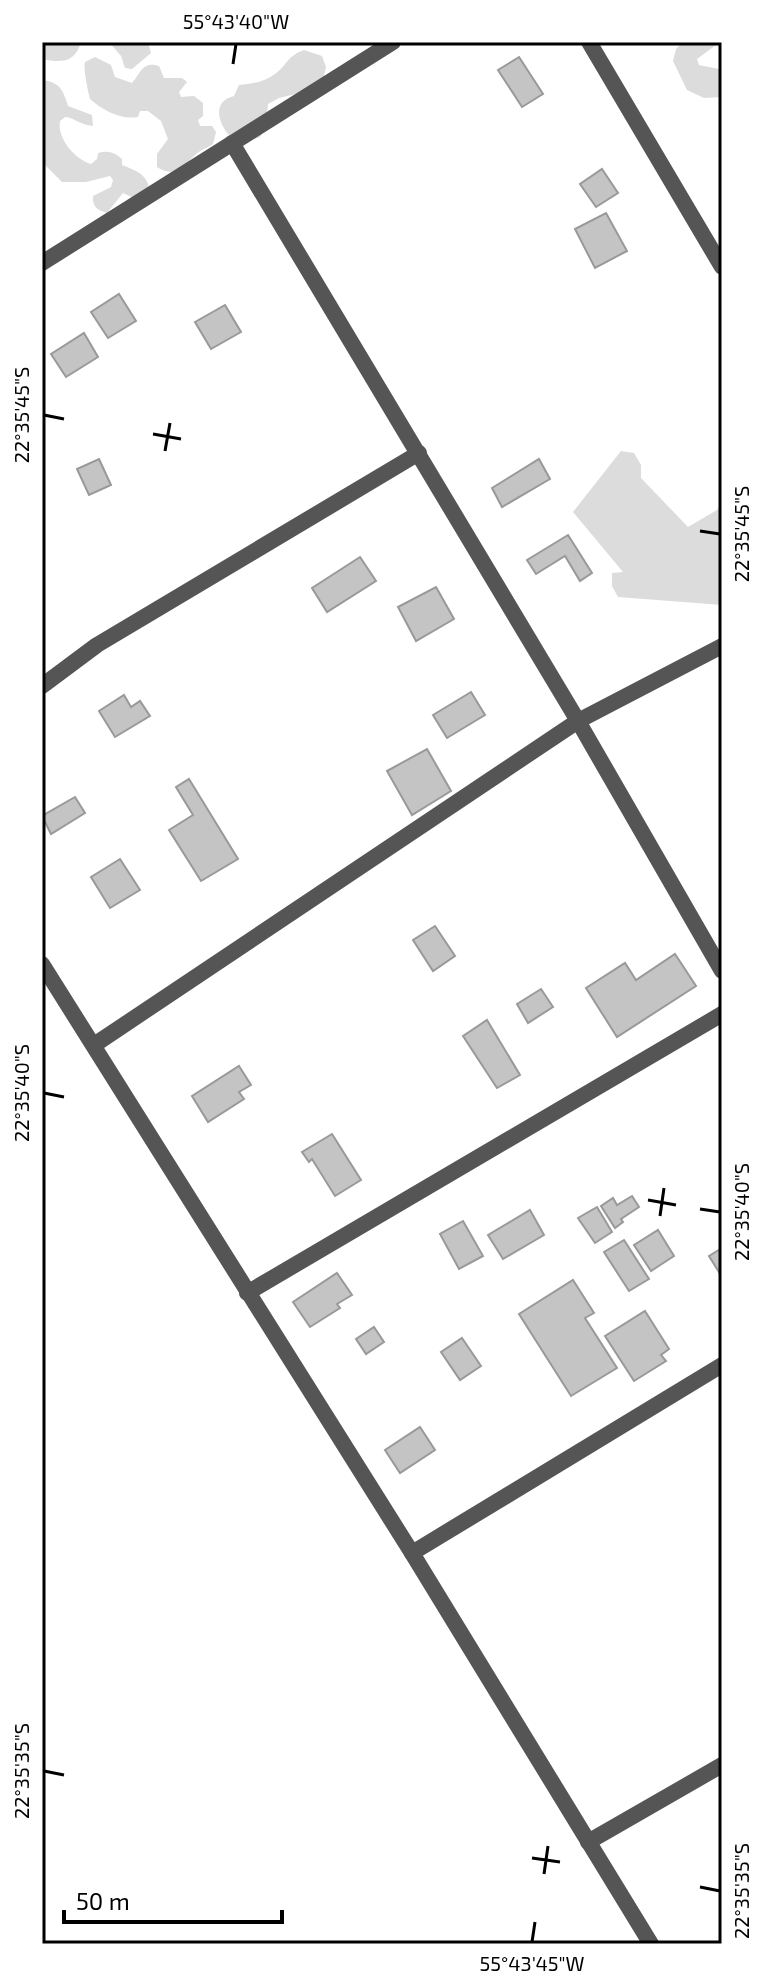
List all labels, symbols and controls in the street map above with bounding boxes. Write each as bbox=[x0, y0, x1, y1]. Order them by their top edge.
text: 55°43'40"W bbox=[183, 9, 289, 33]
text: 22°35'45"S bbox=[9, 367, 33, 463]
text: 22°35'45"S bbox=[729, 486, 753, 582]
text: 22°35'40"S bbox=[9, 1044, 33, 1142]
text: 22°35'40"S bbox=[729, 1163, 753, 1261]
text: 22°35'35"S bbox=[9, 1723, 33, 1819]
text: 22°35'35"S bbox=[729, 1843, 753, 1939]
scale bar bbox=[64, 1874, 282, 1924]
text: 50 m bbox=[76, 1886, 130, 1915]
text: 55°43'45"W bbox=[480, 1951, 585, 1975]

